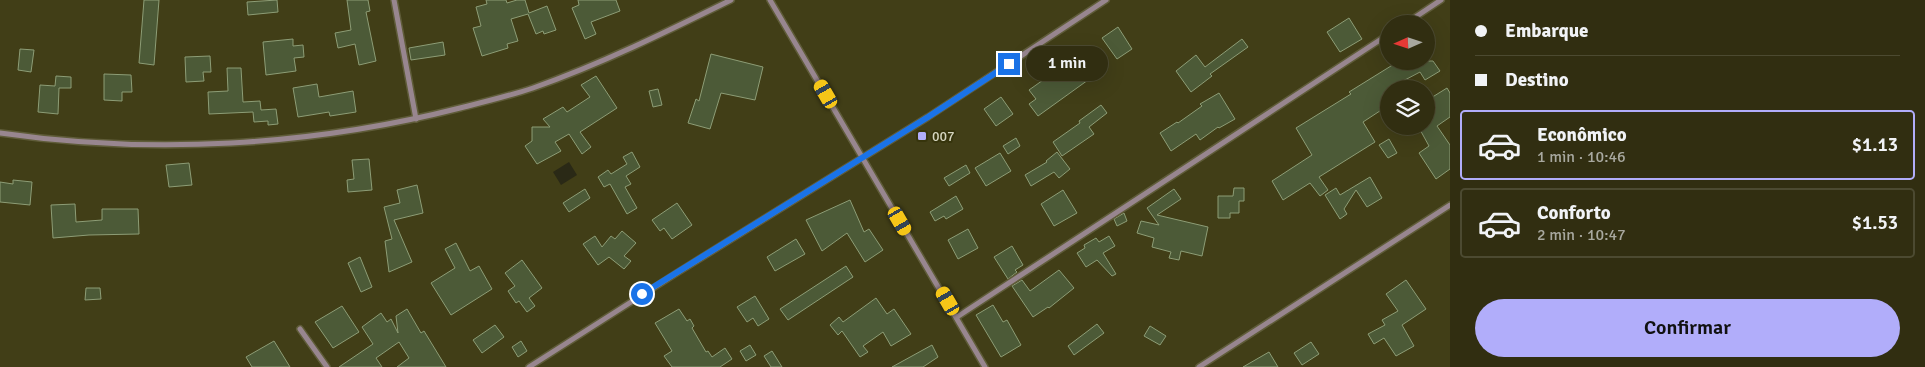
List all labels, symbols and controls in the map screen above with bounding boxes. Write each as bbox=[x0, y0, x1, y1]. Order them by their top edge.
north arrow bbox=[1380, 15, 1435, 70]
map controls bbox=[1380, 15, 1435, 135]
text: Embarque bbox=[1505, 19, 1589, 43]
callout: 1 min bbox=[1026, 46, 1109, 82]
route end bbox=[998, 53, 1020, 75]
text: 1 min bbox=[1048, 53, 1086, 73]
text: Destino bbox=[1505, 68, 1569, 92]
car bbox=[812, 77, 839, 111]
button: layers bbox=[1380, 80, 1435, 135]
icon: car bbox=[1477, 123, 1522, 168]
text: Econômico bbox=[1537, 123, 1627, 147]
place label: 007 bbox=[932, 128, 955, 145]
marker: 007 bbox=[916, 130, 928, 142]
text: $1.13 bbox=[1852, 133, 1898, 157]
text: 1 min · 10:46 bbox=[1537, 147, 1626, 167]
icon: car bbox=[1477, 201, 1522, 246]
text: Conforto bbox=[1537, 201, 1611, 225]
car bbox=[886, 204, 913, 238]
text: $1.53 bbox=[1852, 211, 1898, 235]
text: 2 min · 10:47 bbox=[1537, 225, 1626, 245]
route start bbox=[631, 283, 653, 305]
car bbox=[934, 284, 961, 318]
button: Confirmar bbox=[1475, 299, 1900, 357]

